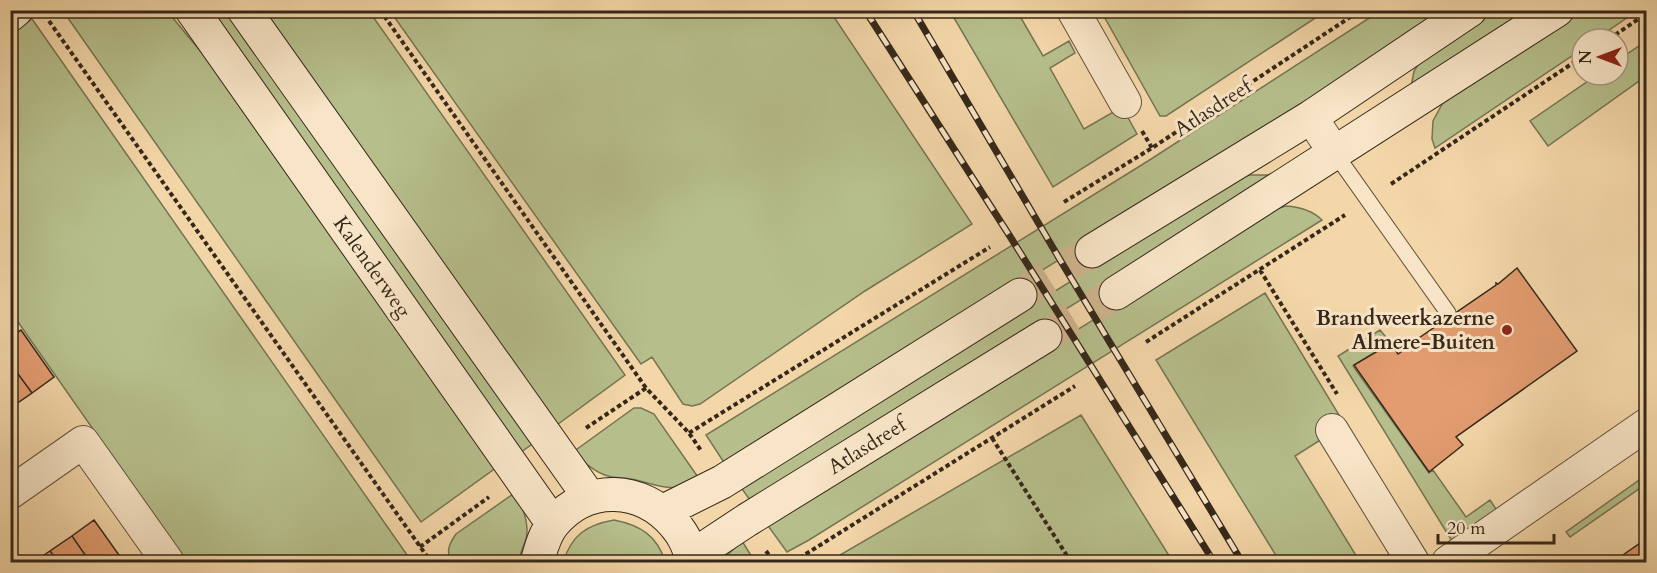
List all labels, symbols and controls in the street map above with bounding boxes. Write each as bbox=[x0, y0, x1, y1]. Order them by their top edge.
north arrow bbox=[1570, 27, 1630, 87]
text: N bbox=[1575, 50, 1597, 64]
street label: Atlasdreef bbox=[1168, 70, 1261, 144]
street label: Kalenderweg bbox=[326, 210, 418, 324]
place label: Brandweerkazerne Almere-Buiten bbox=[1316, 304, 1495, 357]
marker: Brandweerkazerne Almere-Buiten bbox=[1500, 323, 1514, 337]
street label: Atlasdreef bbox=[822, 409, 915, 481]
scale bar bbox=[1438, 507, 1554, 545]
text: 20 m bbox=[1447, 516, 1486, 541]

